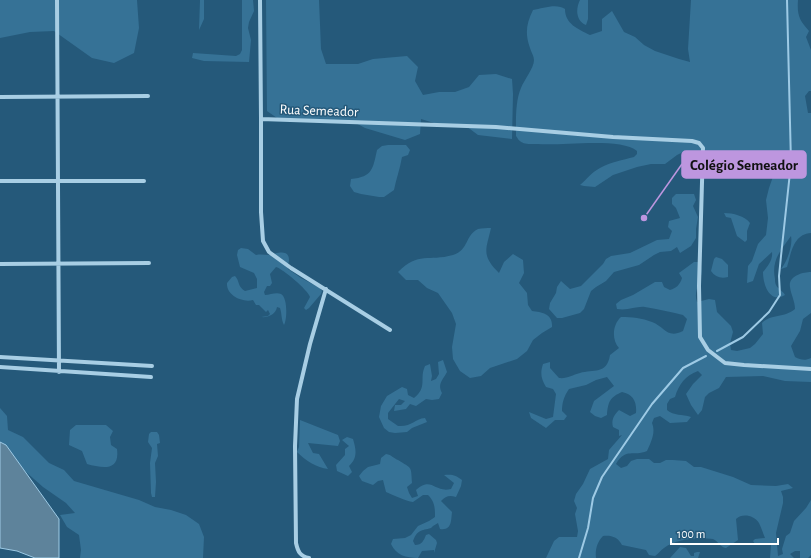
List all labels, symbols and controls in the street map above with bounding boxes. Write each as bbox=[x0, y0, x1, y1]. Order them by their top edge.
street label: Rua Semeador bbox=[279, 103, 359, 119]
callout: Colégio Semeador bbox=[682, 151, 806, 178]
text: Colégio Semeador bbox=[690, 158, 799, 173]
scale bar bbox=[671, 520, 778, 546]
text: 100 m bbox=[677, 528, 705, 540]

